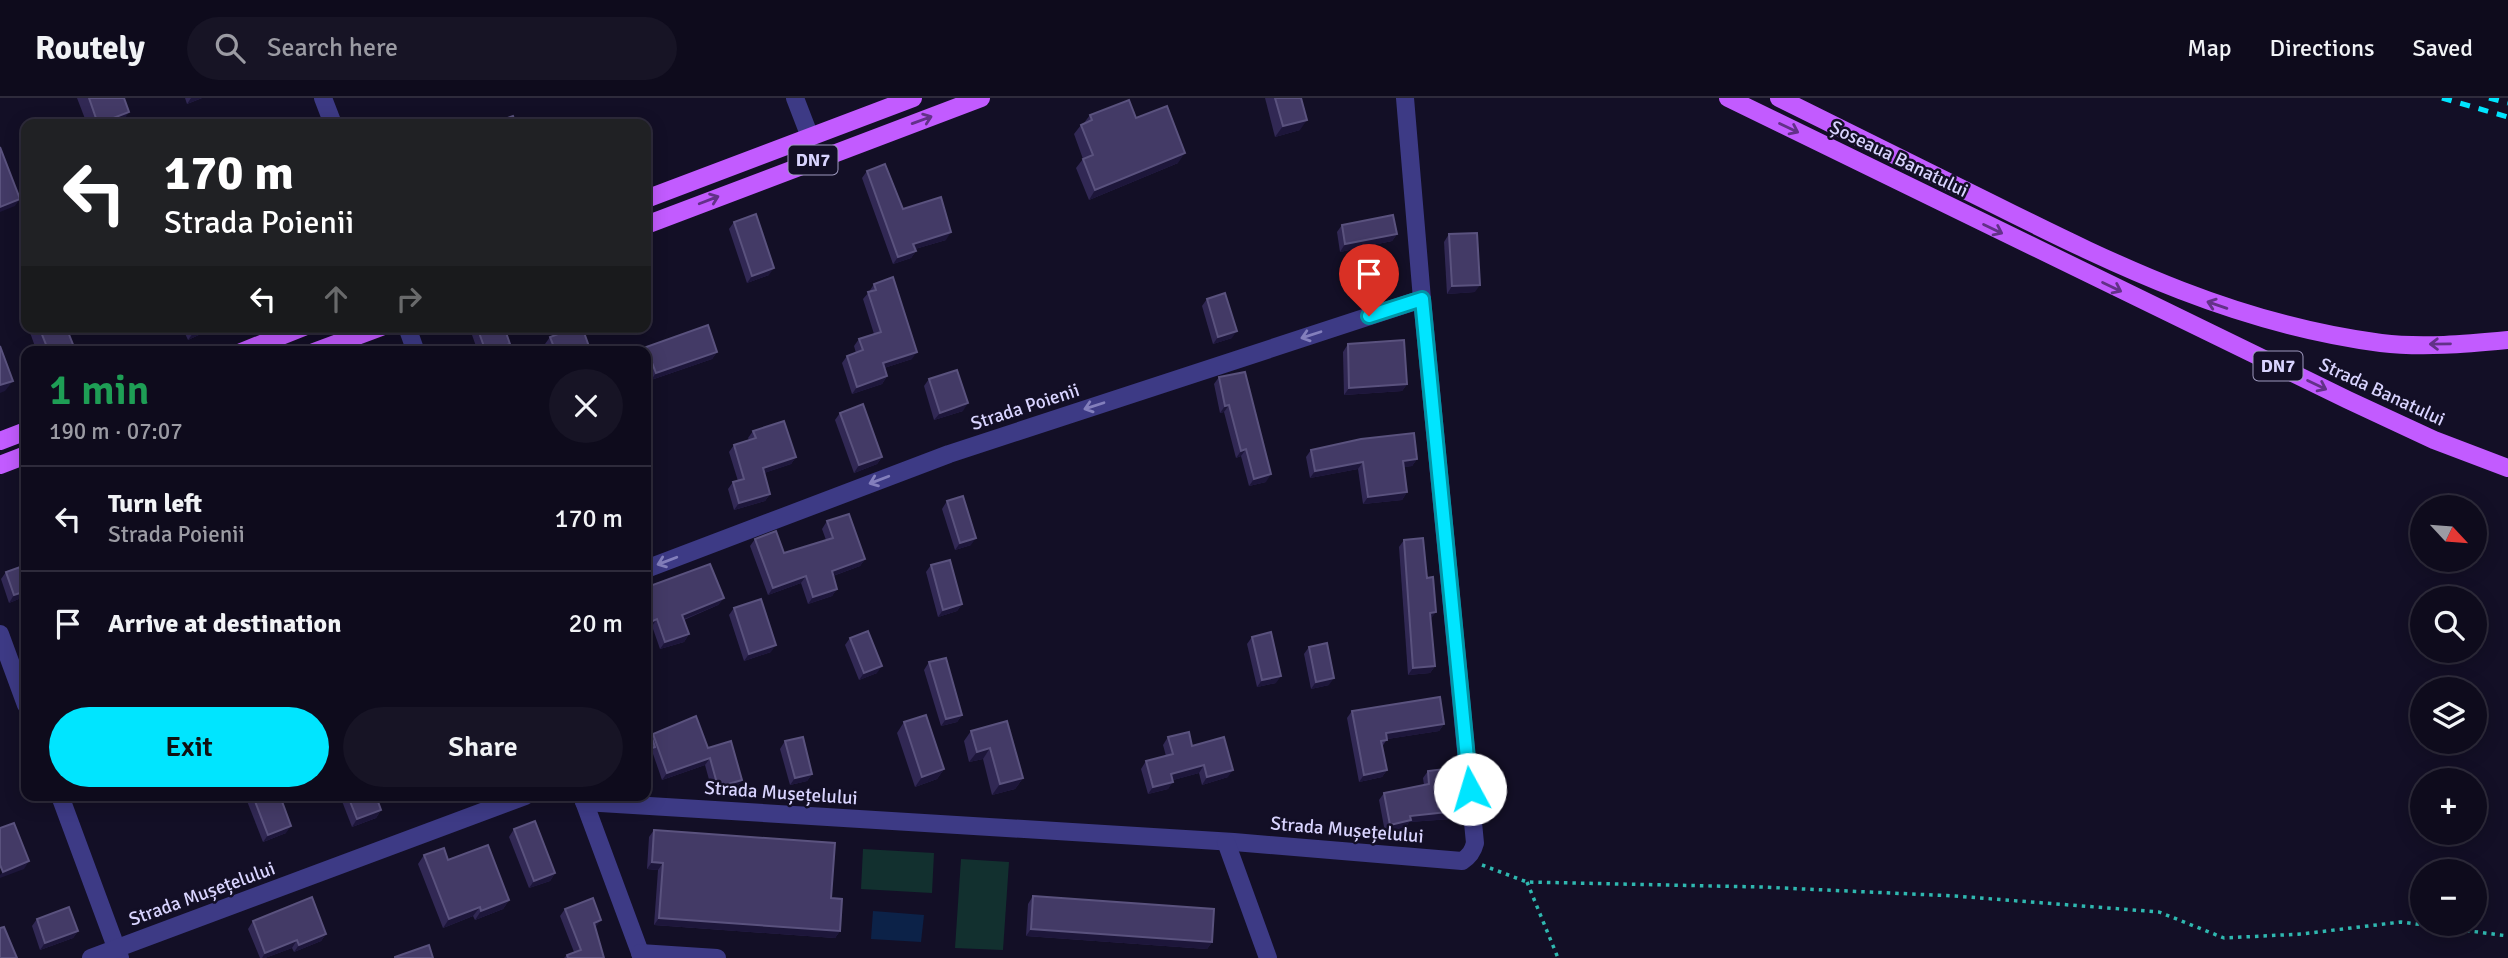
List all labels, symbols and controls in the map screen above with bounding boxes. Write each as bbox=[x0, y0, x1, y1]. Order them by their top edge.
search box bbox=[187, 17, 677, 80]
text: Routely bbox=[35, 28, 145, 69]
icon: search bbox=[211, 29, 249, 67]
text: Search here bbox=[267, 32, 398, 64]
text: Map bbox=[2187, 33, 2232, 63]
text: Directions bbox=[2270, 33, 2375, 63]
text: Saved bbox=[2413, 33, 2473, 63]
one-way arrow bbox=[911, 112, 933, 125]
street label: Șoseaua Banatului bbox=[1826, 115, 1972, 203]
one-way arrow bbox=[1778, 122, 1799, 136]
text: 170 m bbox=[164, 143, 294, 203]
road number: DN7 bbox=[788, 146, 838, 174]
icon: left bbox=[49, 147, 140, 238]
one-way arrow bbox=[698, 193, 720, 206]
text: Strada Poienii bbox=[164, 203, 354, 242]
one-way arrow bbox=[1982, 222, 2003, 236]
pin bbox=[1339, 244, 1399, 316]
icon: arrive bbox=[1350, 255, 1388, 293]
icon: left bbox=[244, 280, 282, 318]
icon: ahead bbox=[317, 280, 355, 318]
icon: right bbox=[390, 280, 428, 318]
one-way arrow bbox=[2101, 280, 2122, 294]
one-way arrow bbox=[2206, 298, 2228, 311]
one-way arrow bbox=[1300, 330, 1322, 343]
one-way arrow bbox=[2429, 337, 2452, 351]
road number: DN7 bbox=[2254, 352, 2302, 380]
street label: Strada Banatului bbox=[2315, 352, 2449, 432]
text: 1 min bbox=[49, 365, 150, 416]
button: close bbox=[549, 369, 623, 443]
street label: Strada Poienii bbox=[968, 378, 1082, 436]
one-way arrow bbox=[2306, 379, 2327, 393]
one-way arrow bbox=[1084, 401, 1106, 413]
text: 190 m · 07:07 bbox=[49, 417, 183, 446]
one-way arrow bbox=[869, 475, 891, 487]
text: Turn left bbox=[108, 488, 202, 520]
north arrow bbox=[2410, 495, 2487, 572]
map controls bbox=[2410, 495, 2487, 936]
icon: left bbox=[49, 500, 87, 538]
text: 170 m bbox=[554, 503, 623, 535]
text: Strada Poienii bbox=[108, 520, 245, 549]
one-way arrow bbox=[656, 556, 678, 568]
button: search bbox=[2410, 586, 2487, 663]
icon: arrive bbox=[49, 605, 87, 643]
text: Arrive at destination bbox=[108, 608, 341, 640]
text: 20 m bbox=[568, 608, 623, 640]
button: layers bbox=[2410, 677, 2487, 754]
button: Exit bbox=[49, 707, 329, 787]
button: Share bbox=[343, 707, 623, 787]
position arrow bbox=[1433, 752, 1507, 826]
button: + bbox=[2410, 768, 2487, 845]
street label: Strada Mușețelului bbox=[704, 776, 858, 810]
street label: Strada Mușețelului bbox=[1269, 811, 1425, 849]
street label: Strada Mușețelului bbox=[126, 856, 278, 932]
button: − bbox=[2410, 859, 2487, 936]

